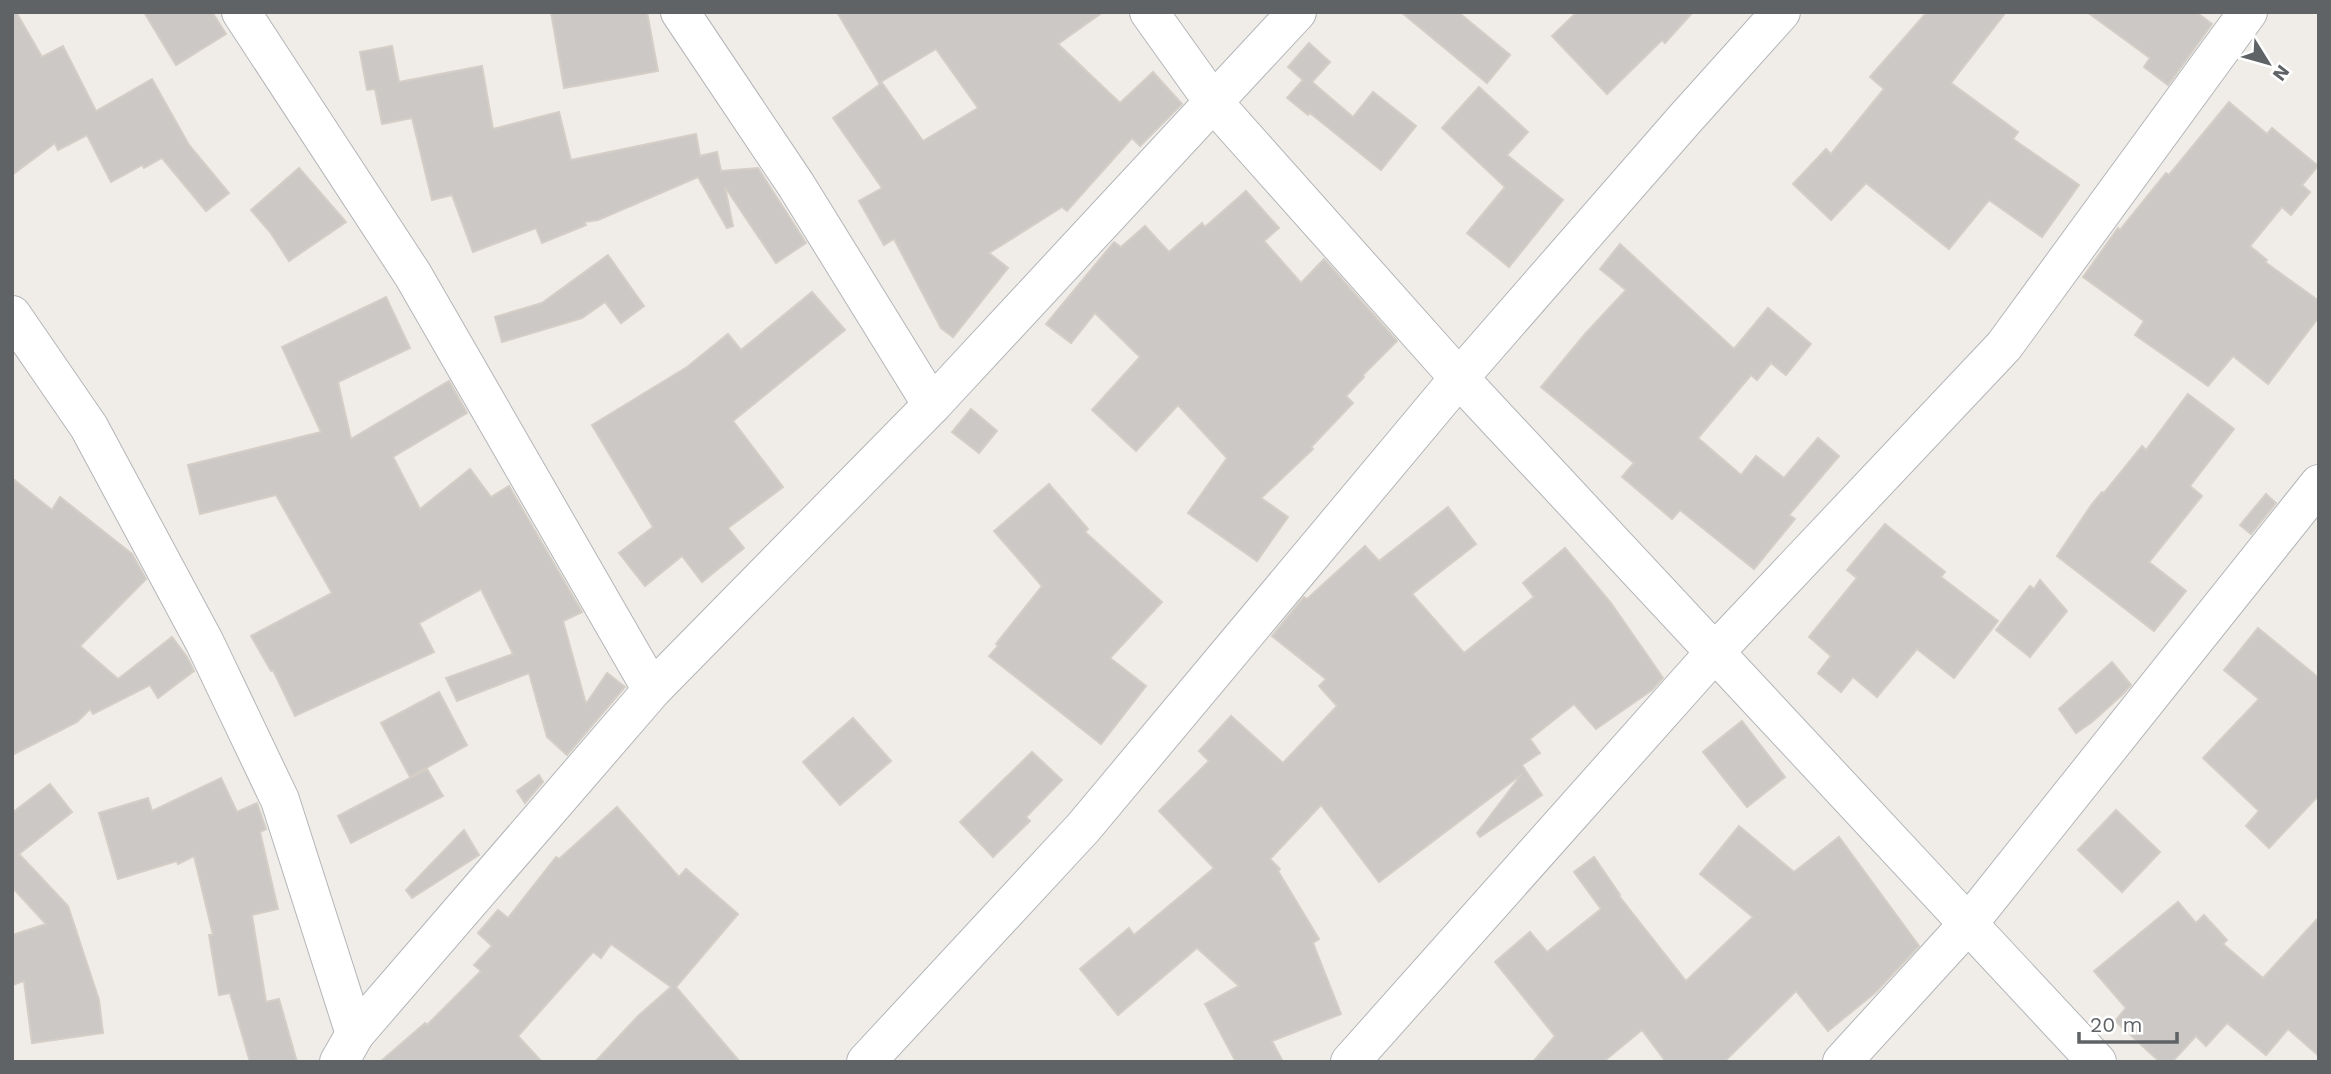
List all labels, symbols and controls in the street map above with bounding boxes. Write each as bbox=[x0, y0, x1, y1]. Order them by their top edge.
north arrow bbox=[2233, 28, 2303, 98]
text: N bbox=[2268, 60, 2295, 85]
scale bar bbox=[2079, 1000, 2177, 1044]
text: 20 m bbox=[2090, 1012, 2142, 1037]

